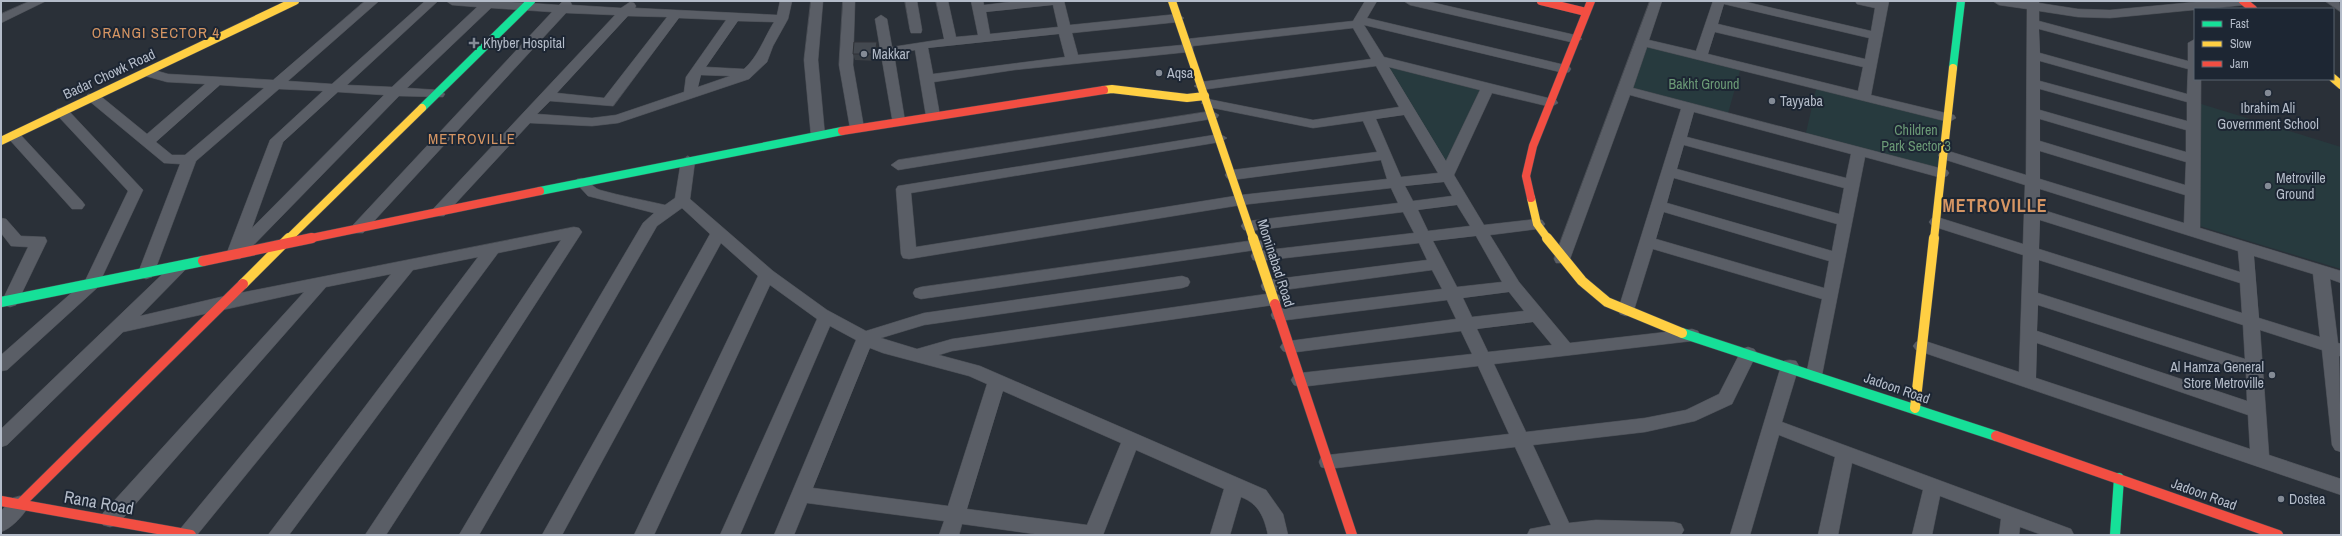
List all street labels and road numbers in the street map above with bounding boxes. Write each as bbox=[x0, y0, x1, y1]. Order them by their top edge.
street label: Badar Chowk Road bbox=[60, 45, 158, 103]
street label: Mominabad Road bbox=[1253, 217, 1299, 309]
street label: Jadoon Road bbox=[1862, 368, 1932, 408]
street label: Jadoon Road bbox=[2169, 474, 2239, 514]
street label: Rana Road bbox=[62, 485, 136, 519]

